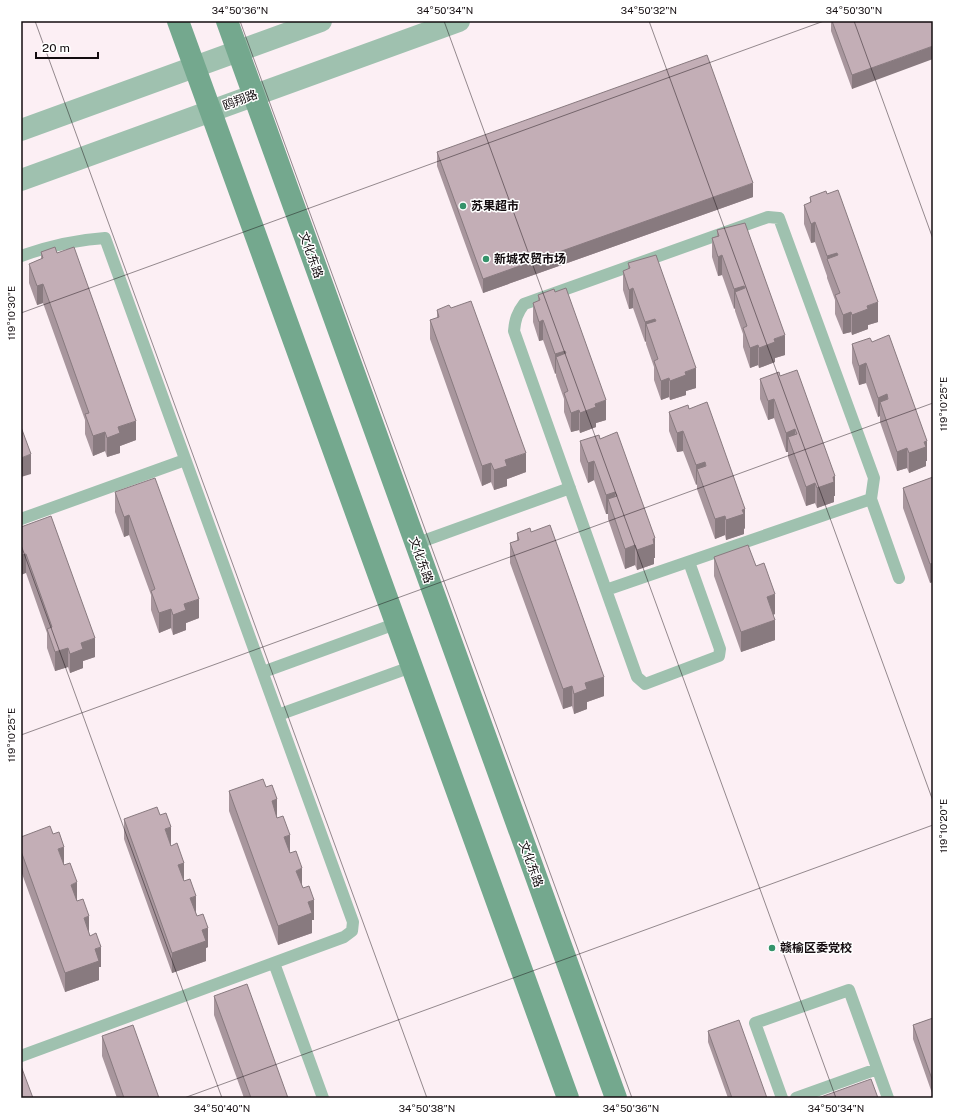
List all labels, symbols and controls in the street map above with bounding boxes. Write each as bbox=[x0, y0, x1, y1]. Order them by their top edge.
text: 34°50'36"N bbox=[212, 4, 268, 16]
text: 34°50'34"N bbox=[417, 4, 473, 16]
text: 34°50'32"N bbox=[621, 4, 677, 16]
text: 34°50'30"N bbox=[826, 4, 882, 16]
scale bar bbox=[36, 34, 98, 60]
text: 20 m bbox=[42, 41, 70, 55]
street label: 鸥翔路 bbox=[221, 87, 259, 113]
place label: 苏果超市 bbox=[471, 199, 519, 213]
marker: 苏果超市 bbox=[458, 201, 468, 211]
street label: 文化东路 bbox=[296, 230, 326, 280]
place label: 新城农贸市场 bbox=[494, 252, 566, 266]
marker: 新城农贸市场 bbox=[481, 254, 491, 264]
text: 119°10'30"E bbox=[5, 286, 17, 340]
text: 119°10'25"E bbox=[937, 377, 949, 431]
street label: 文化东路 bbox=[406, 535, 436, 585]
text: 119°10'25"E bbox=[5, 708, 17, 762]
text: 119°10'20"E bbox=[937, 799, 949, 853]
street label: 文化东路 bbox=[516, 839, 546, 889]
place label: 赣榆区委党校 bbox=[780, 941, 852, 955]
marker: 赣榆区委党校 bbox=[767, 943, 777, 953]
text: 34°50'40"N bbox=[194, 1102, 250, 1114]
text: 34°50'38"N bbox=[399, 1102, 455, 1114]
text: 34°50'36"N bbox=[603, 1102, 659, 1114]
text: 34°50'34"N bbox=[808, 1102, 864, 1114]

